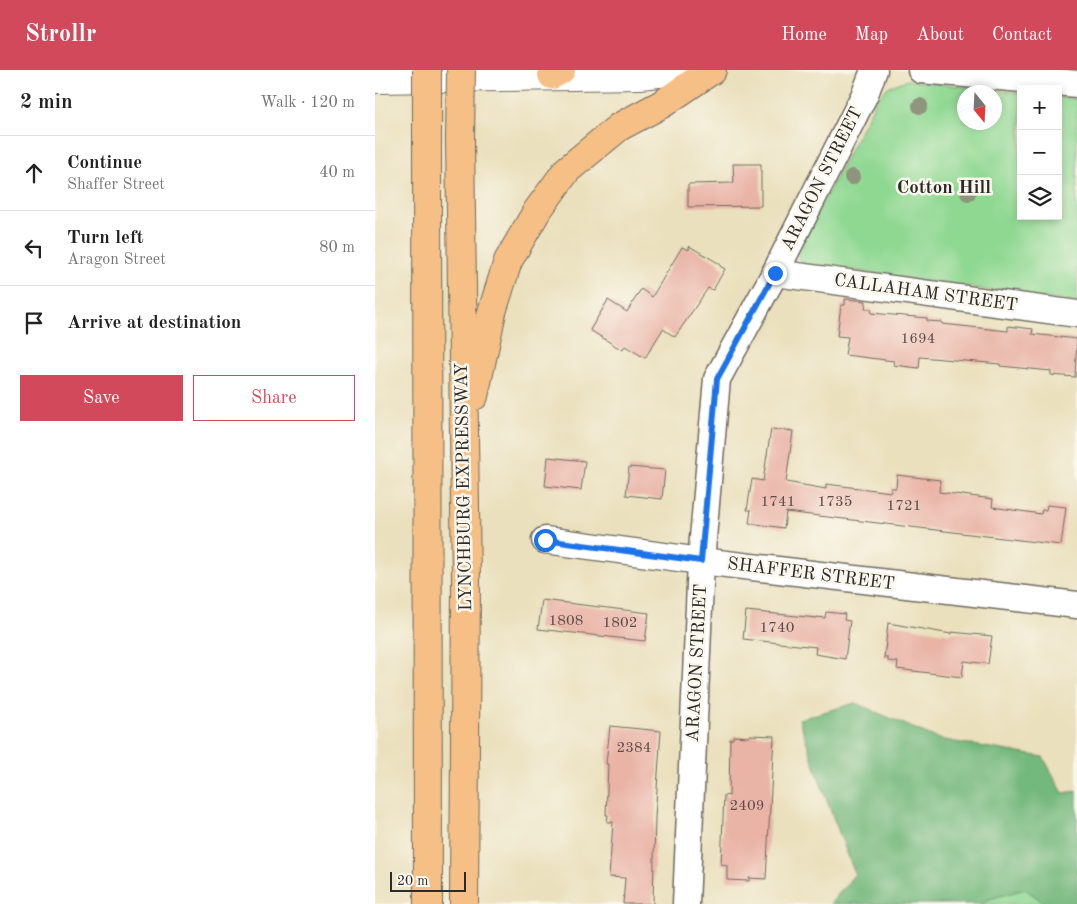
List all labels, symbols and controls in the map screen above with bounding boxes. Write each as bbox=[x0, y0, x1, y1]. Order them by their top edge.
text: Strollr bbox=[25, 23, 96, 47]
text: Home bbox=[781, 26, 827, 44]
text: Map bbox=[855, 26, 888, 44]
text: About bbox=[916, 26, 964, 44]
text: Contact bbox=[992, 26, 1052, 44]
north arrow bbox=[957, 85, 1002, 130]
map controls bbox=[1017, 85, 1062, 220]
button: + bbox=[1017, 85, 1062, 130]
text: 2 min bbox=[20, 92, 73, 113]
text: Walk · 120 m bbox=[260, 95, 355, 111]
street label: ARAGON STREET bbox=[778, 104, 866, 254]
button: − bbox=[1017, 130, 1062, 175]
text: Continue bbox=[67, 154, 142, 173]
icon: ahead bbox=[20, 159, 48, 187]
text: 40 m bbox=[319, 165, 355, 181]
button: layers bbox=[1017, 175, 1062, 220]
text: Shaffer Street bbox=[67, 177, 165, 193]
district label: Cotton Hill bbox=[897, 179, 991, 198]
text: Turn left bbox=[67, 229, 144, 248]
icon: left bbox=[20, 234, 48, 262]
text: 80 m bbox=[319, 240, 355, 256]
text: Aragon Street bbox=[67, 252, 166, 268]
route end bbox=[764, 262, 787, 285]
street label: CALLAHAM STREET bbox=[833, 271, 1019, 315]
icon: arrive bbox=[20, 309, 48, 337]
text: Arrive at destination bbox=[67, 314, 241, 333]
house number: 1694 bbox=[901, 332, 935, 347]
street label: LYNCHBURG EXPRESSWAY bbox=[453, 363, 475, 611]
button: Save bbox=[20, 375, 183, 421]
button: Share bbox=[193, 375, 355, 421]
house number: 1741 bbox=[761, 495, 795, 510]
house number: 1735 bbox=[818, 495, 852, 510]
house number: 1721 bbox=[887, 499, 921, 514]
route start bbox=[534, 529, 557, 552]
street label: SHAFFER STREET bbox=[726, 555, 896, 593]
street label: ARAGON STREET bbox=[684, 583, 710, 743]
house number: 1808 bbox=[549, 614, 583, 629]
house number: 1802 bbox=[603, 616, 637, 631]
house number: 1740 bbox=[760, 621, 794, 636]
house number: 2384 bbox=[617, 741, 651, 756]
house number: 2409 bbox=[730, 799, 764, 814]
scale bar bbox=[390, 869, 466, 892]
text: 20 m bbox=[397, 874, 428, 888]

